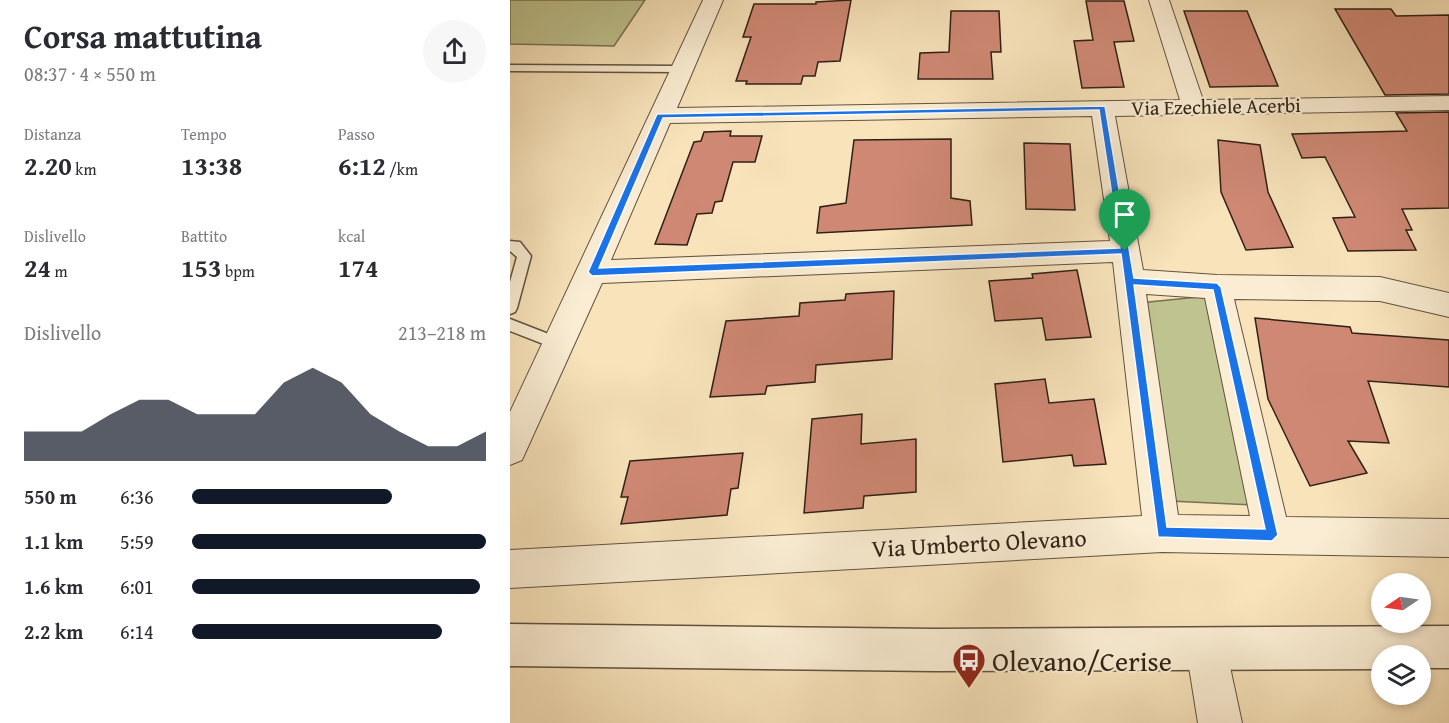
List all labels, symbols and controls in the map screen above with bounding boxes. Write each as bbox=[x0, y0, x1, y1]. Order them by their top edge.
text: Corsa mattutina bbox=[24, 12, 262, 60]
button: share bbox=[423, 20, 486, 83]
text: 08:37 · 4 × 550 m bbox=[24, 59, 156, 88]
street label: Via Ezechiele Acerbi bbox=[1131, 90, 1301, 122]
text: Distanza bbox=[24, 122, 81, 146]
text: Tempo bbox=[181, 122, 227, 146]
text: Passo bbox=[338, 122, 375, 146]
text: 2.20 bbox=[24, 146, 72, 185]
text: 13:38 bbox=[181, 146, 242, 185]
text: 6:12 bbox=[338, 146, 386, 185]
text: km bbox=[72, 157, 96, 181]
text: /km bbox=[386, 157, 418, 181]
pin bbox=[1099, 189, 1150, 251]
icon: arrive bbox=[1108, 198, 1141, 231]
text: Dislivello bbox=[24, 224, 86, 248]
text: Battito bbox=[181, 224, 227, 248]
text: kcal bbox=[338, 224, 365, 248]
text: 24 bbox=[24, 248, 51, 287]
text: 153 bbox=[181, 248, 221, 287]
text: 174 bbox=[338, 248, 378, 287]
text: m bbox=[51, 259, 68, 283]
text: bpm bbox=[221, 259, 255, 283]
text: Dislivello bbox=[24, 318, 101, 347]
text: 213–218 m bbox=[398, 318, 486, 347]
text: 550 m bbox=[24, 482, 77, 511]
text: 6:36 bbox=[120, 482, 154, 511]
street label: Via Umberto Olevano bbox=[871, 520, 1087, 566]
text: 1.1 km bbox=[24, 527, 83, 556]
text: 5:59 bbox=[120, 527, 154, 556]
text: 1.6 km bbox=[24, 572, 83, 601]
text: 6:01 bbox=[120, 572, 154, 601]
north arrow bbox=[1371, 573, 1431, 633]
map controls bbox=[1371, 573, 1431, 705]
text: 2.2 km bbox=[24, 617, 83, 646]
text: 6:14 bbox=[120, 617, 154, 646]
place label: Olevano/Cerise bbox=[992, 640, 1172, 681]
bus stop icon: Olevano/Cerise bbox=[951, 642, 987, 689]
button: layers bbox=[1371, 645, 1431, 705]

